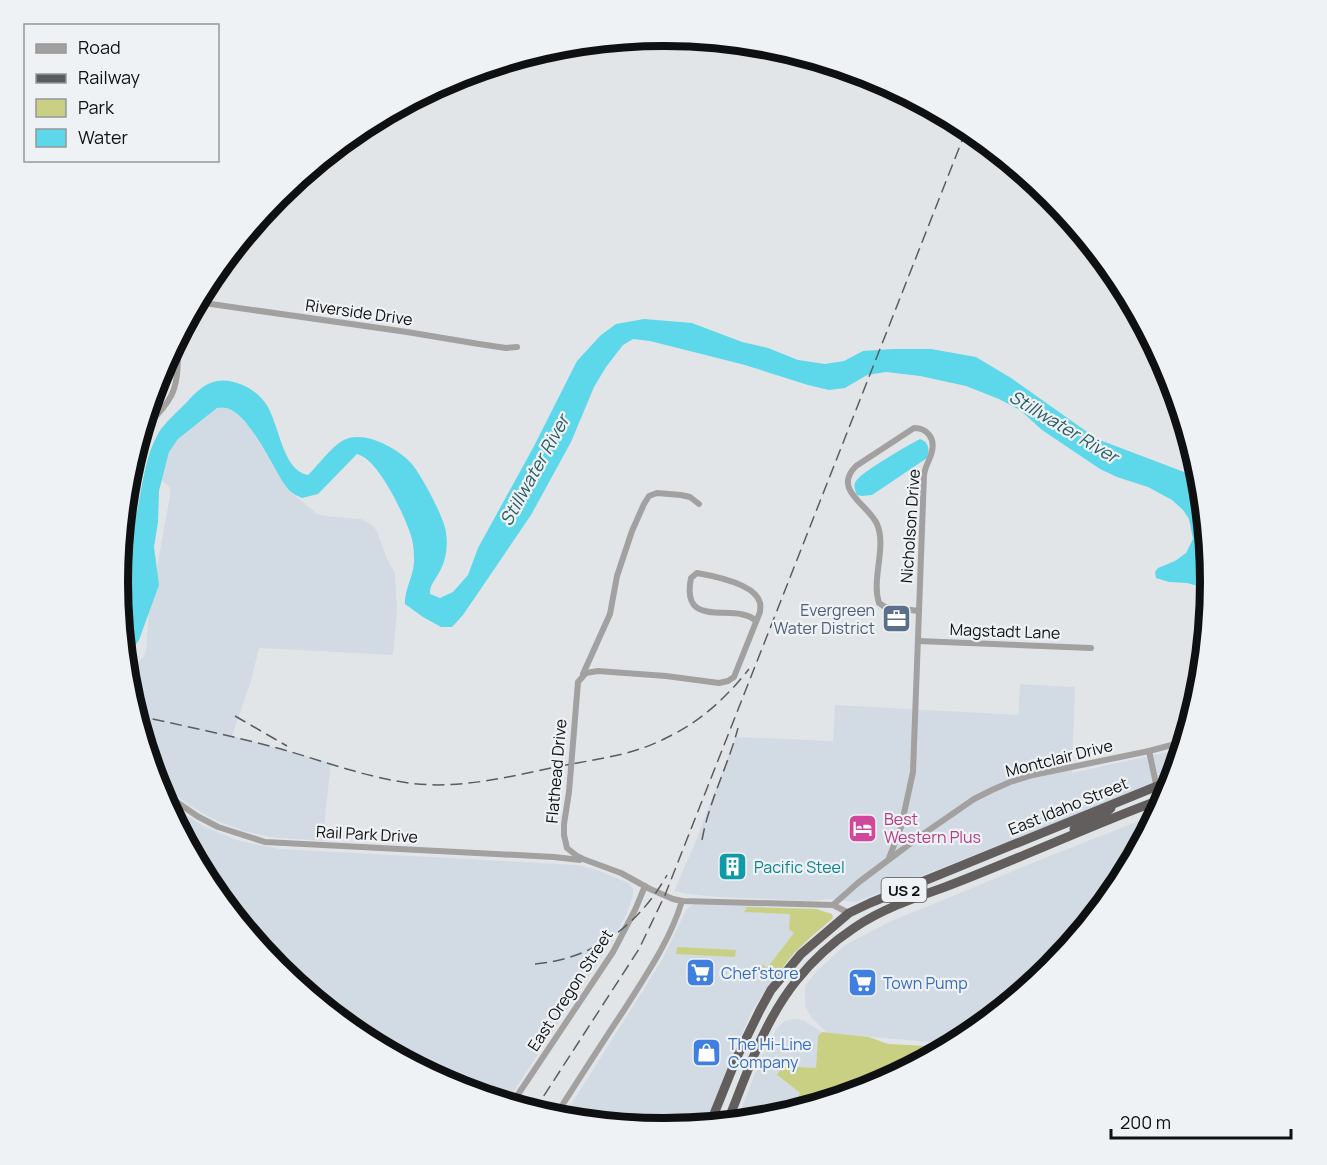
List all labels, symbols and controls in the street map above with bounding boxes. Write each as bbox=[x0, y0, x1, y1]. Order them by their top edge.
legend bbox=[24, 24, 219, 162]
text: Road bbox=[78, 35, 121, 59]
text: Railway bbox=[78, 65, 140, 89]
text: Park bbox=[78, 95, 115, 119]
text: Water bbox=[78, 125, 128, 149]
street label: Riverside Drive bbox=[304, 294, 414, 330]
water label: Stillwater River bbox=[1005, 384, 1125, 469]
water label: Stillwater River bbox=[494, 408, 576, 530]
street label: Nicholson Drive bbox=[895, 468, 925, 584]
place label: Evergreen Water District bbox=[773, 599, 875, 639]
office icon: Evergreen Water District bbox=[880, 603, 912, 635]
street label: Magstadt Lane bbox=[949, 618, 1061, 644]
street label: Flathead Drive bbox=[540, 718, 572, 824]
street label: Montclair Drive bbox=[1003, 734, 1115, 782]
street label: East Idaho Street bbox=[1005, 772, 1131, 840]
place label: Best Western Plus bbox=[884, 808, 981, 848]
hotel icon: Best Western Plus bbox=[847, 812, 879, 844]
street label: Rail Park Drive bbox=[315, 820, 419, 848]
building icon: Pacific Steel bbox=[717, 851, 749, 883]
place label: Pacific Steel bbox=[754, 856, 845, 878]
road number: US 2 bbox=[882, 878, 926, 902]
street label: East Oregon Street bbox=[522, 925, 618, 1055]
supermarket icon: Chef'store bbox=[684, 957, 716, 989]
place label: Chef'store bbox=[721, 962, 799, 984]
supermarket icon: Town Pump bbox=[846, 967, 878, 999]
place label: Town Pump bbox=[883, 972, 968, 994]
place label: The Hi-Line Company bbox=[728, 1033, 812, 1073]
shop icon: The Hi-Line Company bbox=[691, 1037, 723, 1069]
scale bar bbox=[1111, 1102, 1291, 1140]
text: 200 m bbox=[1120, 1110, 1171, 1134]

